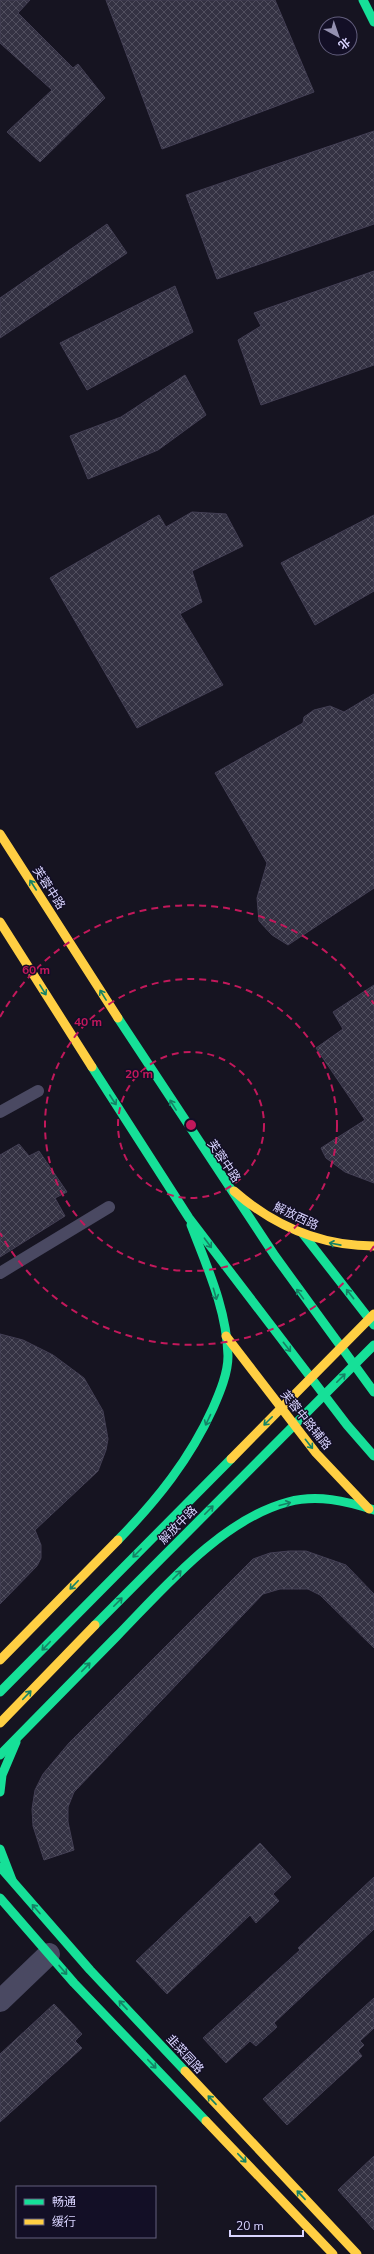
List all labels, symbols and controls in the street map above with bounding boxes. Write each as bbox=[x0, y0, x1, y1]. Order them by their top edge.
north arrow bbox=[318, 16, 358, 56]
text: 北 bbox=[335, 34, 353, 53]
street label: 芙蓉中路 bbox=[29, 864, 69, 912]
one-way arrow bbox=[29, 880, 38, 891]
text: 60 m bbox=[22, 962, 50, 978]
one-way arrow bbox=[40, 984, 48, 996]
one-way arrow bbox=[99, 989, 107, 1001]
text: 40 m bbox=[74, 1014, 102, 1030]
text: 20 m bbox=[125, 1066, 153, 1082]
one-way arrow bbox=[110, 1094, 118, 1106]
one-way arrow bbox=[169, 1100, 177, 1111]
centre of rings bbox=[184, 1118, 198, 1132]
street label: 芙蓉中路 bbox=[204, 1137, 244, 1185]
street label: 解放西路 bbox=[271, 1199, 321, 1233]
one-way arrow bbox=[204, 1238, 213, 1249]
one-way arrow bbox=[329, 1240, 342, 1248]
one-way arrow bbox=[212, 1288, 220, 1301]
one-way arrow bbox=[296, 1289, 304, 1300]
one-way arrow bbox=[346, 1289, 354, 1300]
one-way arrow bbox=[283, 1341, 291, 1352]
one-way arrow bbox=[336, 1373, 346, 1383]
street label: 芙蓉中路辅路 bbox=[277, 1387, 335, 1453]
one-way arrow bbox=[204, 1413, 211, 1425]
one-way arrow bbox=[263, 1416, 273, 1426]
one-way arrow bbox=[305, 1439, 314, 1450]
one-way arrow bbox=[278, 1500, 291, 1507]
street label: 解放中路 bbox=[155, 1502, 201, 1548]
one-way arrow bbox=[204, 1505, 214, 1515]
one-way arrow bbox=[132, 1548, 142, 1558]
one-way arrow bbox=[172, 1570, 182, 1579]
one-way arrow bbox=[70, 1580, 79, 1590]
one-way arrow bbox=[113, 1597, 123, 1607]
one-way arrow bbox=[41, 1641, 50, 1651]
one-way arrow bbox=[81, 1662, 91, 1672]
one-way arrow bbox=[22, 1690, 32, 1700]
one-way arrow bbox=[32, 1904, 41, 1914]
one-way arrow bbox=[58, 1965, 67, 1975]
one-way arrow bbox=[119, 2001, 128, 2011]
street label: 韭菜园路 bbox=[163, 2031, 207, 2077]
one-way arrow bbox=[147, 2059, 157, 2069]
one-way arrow bbox=[208, 2095, 217, 2105]
one-way arrow bbox=[237, 2153, 247, 2163]
legend bbox=[16, 2186, 156, 2238]
one-way arrow bbox=[297, 2190, 306, 2200]
text: 畅通 bbox=[52, 2194, 76, 2210]
scale bar bbox=[230, 2212, 303, 2238]
text: 缓行 bbox=[52, 2214, 76, 2230]
text: 20 m bbox=[236, 2218, 264, 2234]

